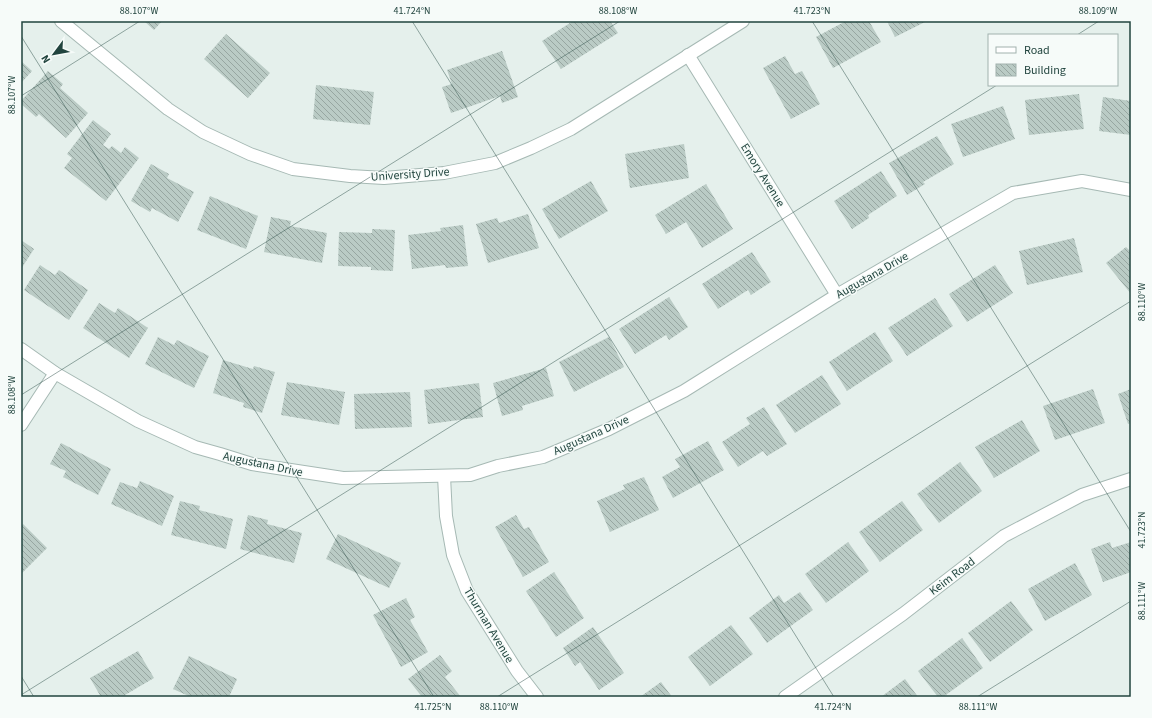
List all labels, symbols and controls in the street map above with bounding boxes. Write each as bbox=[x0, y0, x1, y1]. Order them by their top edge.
text: 88.107°W bbox=[120, 4, 158, 18]
text: 41.724°N bbox=[393, 4, 431, 18]
text: 88.108°W bbox=[599, 4, 637, 18]
text: 41.723°N bbox=[793, 4, 831, 18]
text: 88.109°W bbox=[1079, 4, 1117, 18]
north arrow bbox=[34, 34, 74, 74]
legend bbox=[988, 34, 1118, 86]
text: Road bbox=[1024, 42, 1050, 59]
text: N bbox=[38, 52, 54, 66]
text: Building bbox=[1024, 62, 1066, 79]
text: 88.107°W bbox=[5, 76, 19, 114]
street label: Emory Avenue bbox=[736, 140, 789, 210]
street label: University Drive bbox=[370, 163, 450, 186]
street label: Augustana Drive bbox=[833, 248, 912, 303]
text: 88.110°W bbox=[1135, 283, 1149, 321]
text: 88.108°W bbox=[5, 376, 19, 414]
street label: Augustana Drive bbox=[551, 411, 632, 460]
street label: Augustana Drive bbox=[221, 448, 304, 481]
text: 41.723°N bbox=[1135, 511, 1149, 549]
street label: Keim Road bbox=[926, 553, 979, 599]
text: 88.111°W bbox=[1135, 582, 1149, 620]
street label: Thurman Avenue bbox=[459, 584, 518, 666]
text: 41.725°N bbox=[414, 700, 452, 714]
text: 88.110°W bbox=[480, 700, 518, 714]
text: 41.724°N bbox=[814, 700, 852, 714]
text: 88.111°W bbox=[959, 700, 997, 714]

